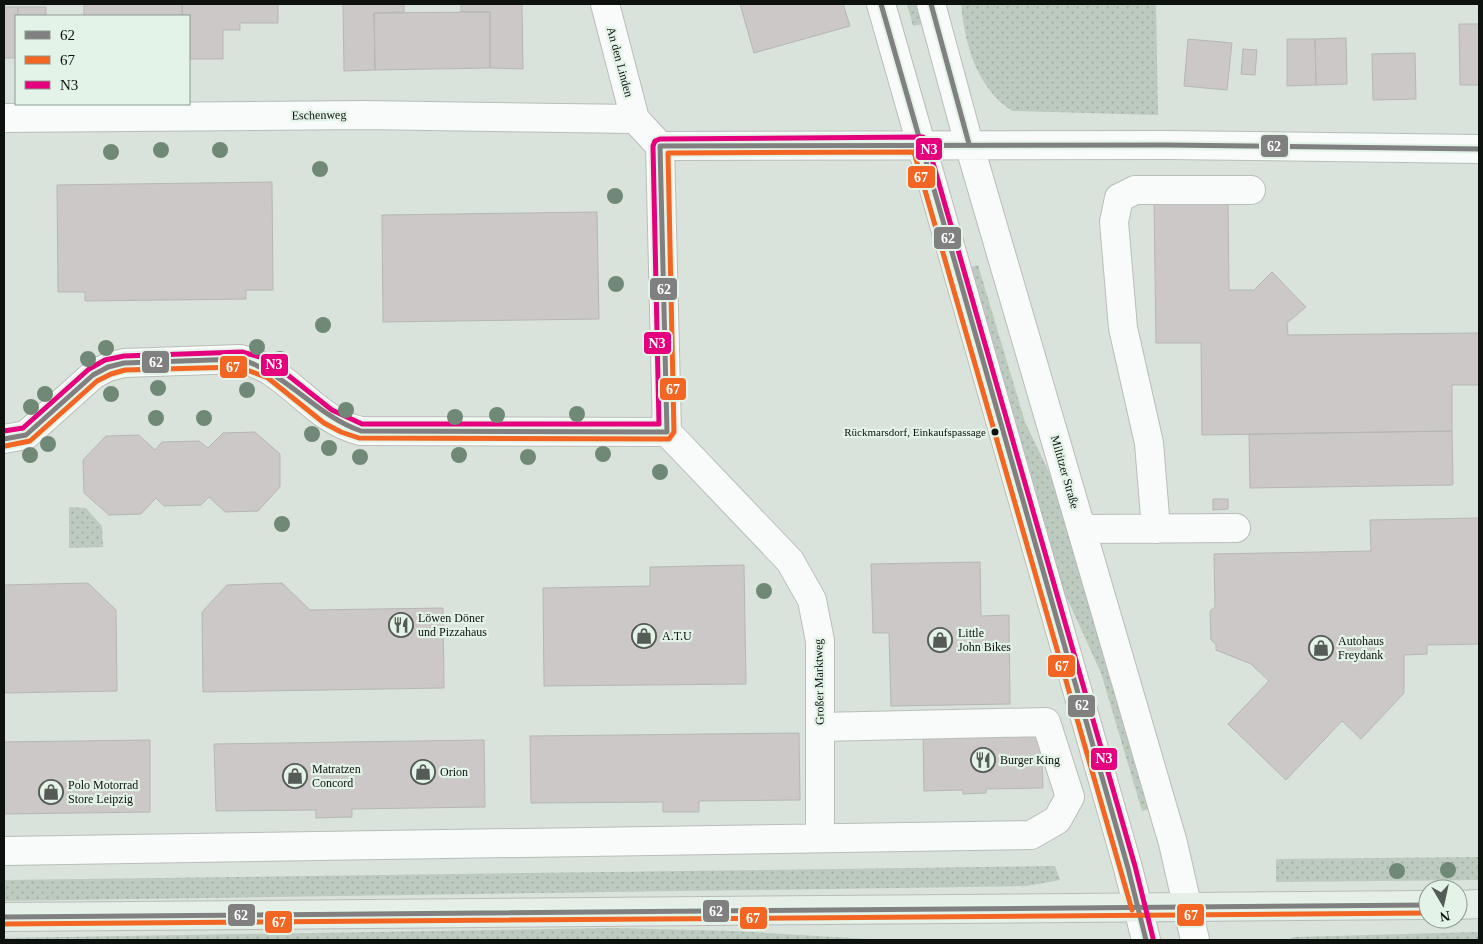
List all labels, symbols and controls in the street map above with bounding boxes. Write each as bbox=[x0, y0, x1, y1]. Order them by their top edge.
legend bbox=[15, 15, 190, 105]
street label: An den Linden bbox=[604, 25, 636, 99]
text: 62 bbox=[60, 27, 75, 43]
text: 67 bbox=[60, 52, 76, 68]
text: N3 bbox=[60, 77, 78, 93]
street label: Eschenweg bbox=[292, 108, 346, 122]
line badge: 62 bbox=[1260, 134, 1289, 158]
line badge: N3 bbox=[915, 137, 943, 161]
text: 62 bbox=[1267, 139, 1281, 154]
text: N3 bbox=[920, 142, 938, 157]
line badge: 67 bbox=[907, 165, 936, 189]
text: 67 bbox=[914, 170, 928, 185]
line badge: 62 bbox=[933, 226, 962, 250]
text: 62 bbox=[941, 231, 955, 246]
line badge: 62 bbox=[649, 277, 678, 301]
text: 62 bbox=[657, 282, 671, 297]
line badge: N3 bbox=[643, 331, 672, 355]
text: N3 bbox=[648, 336, 666, 351]
line badge: 62 bbox=[141, 350, 170, 374]
line badge: N3 bbox=[260, 353, 289, 377]
text: 62 bbox=[149, 355, 163, 370]
line badge: 67 bbox=[219, 355, 248, 379]
text: N3 bbox=[265, 357, 283, 372]
text: 67 bbox=[226, 360, 240, 375]
line badge: 67 bbox=[659, 377, 687, 401]
text: 67 bbox=[666, 382, 680, 397]
place label: Rückmarsdorf, Einkaufspassage bbox=[844, 426, 986, 438]
marker: Rückmarsdorf, Einkaufspassage bbox=[990, 427, 1000, 437]
street label: Miltitzer Straße bbox=[1048, 434, 1082, 510]
place label: Löwen Döner und Pizzahaus bbox=[418, 611, 487, 639]
restaurant icon: Löwen Döner und Pizzahaus bbox=[388, 612, 414, 638]
shop icon: A.T.U bbox=[631, 623, 657, 649]
place label: Little John Bikes bbox=[958, 626, 1011, 654]
shop icon: Little John Bikes bbox=[927, 627, 953, 653]
place label: A.T.U bbox=[662, 629, 692, 643]
place label: Autohaus Freydank bbox=[1338, 634, 1384, 662]
shop icon: Autohaus Freydank bbox=[1308, 635, 1334, 661]
street label: Großer Marktweg bbox=[811, 639, 827, 725]
line badge: 67 bbox=[1047, 654, 1076, 678]
text: 67 bbox=[1055, 659, 1069, 674]
line badge: 62 bbox=[1067, 694, 1096, 718]
text: 62 bbox=[1075, 698, 1089, 713]
restaurant icon: Burger King bbox=[970, 747, 996, 773]
line badge: N3 bbox=[1090, 747, 1118, 771]
text: N3 bbox=[1095, 751, 1113, 766]
place label: Burger King bbox=[1000, 753, 1060, 767]
shop icon: Orion bbox=[410, 759, 436, 785]
place label: Matratzen Concord bbox=[312, 762, 361, 790]
shop icon: Matratzen Concord bbox=[282, 763, 308, 789]
place label: Orion bbox=[440, 765, 468, 779]
place label: Polo Motorrad Store Leipzig bbox=[68, 778, 138, 806]
shop icon: Polo Motorrad Store Leipzig bbox=[38, 779, 64, 805]
north arrow bbox=[1418, 879, 1468, 929]
line badge: 62 bbox=[702, 899, 730, 923]
line badge: 62 bbox=[227, 903, 256, 927]
line badge: 67 bbox=[1176, 903, 1205, 927]
text: 62 bbox=[709, 904, 723, 919]
line badge: 67 bbox=[739, 906, 768, 930]
text: 62 bbox=[234, 908, 248, 923]
text: 67 bbox=[1184, 908, 1198, 923]
text: N bbox=[1439, 908, 1451, 925]
line badge: 67 bbox=[264, 910, 293, 934]
text: 67 bbox=[746, 911, 760, 926]
text: 67 bbox=[272, 915, 286, 930]

